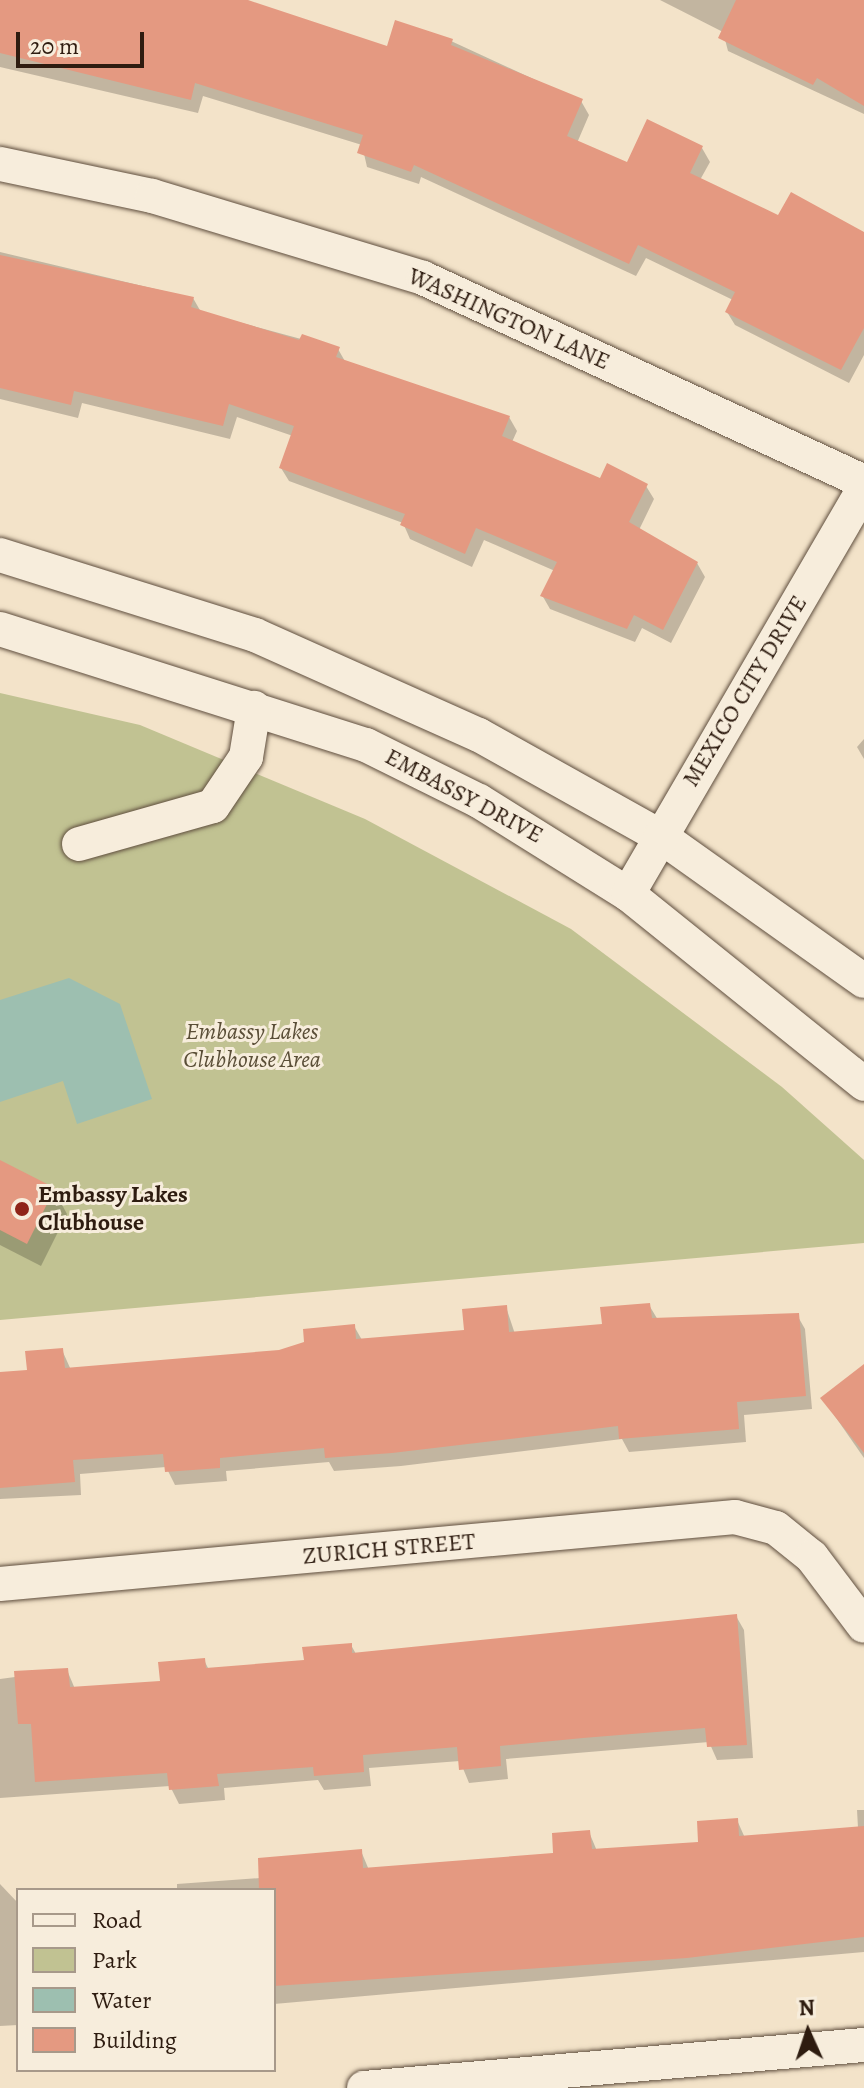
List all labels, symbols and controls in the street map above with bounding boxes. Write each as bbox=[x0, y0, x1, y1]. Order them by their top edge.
scale bar bbox=[20, 16, 148, 66]
text: 20 m bbox=[30, 30, 79, 62]
street label: WASHINGTON LANE bbox=[404, 262, 614, 376]
street label: MEXICO CITY DRIVE bbox=[677, 590, 813, 792]
street label: EMBASSY DRIVE bbox=[380, 742, 548, 850]
park label: Embassy Lakes Clubhouse Area bbox=[183, 1018, 321, 1074]
place label: Embassy Lakes Clubhouse bbox=[38, 1181, 188, 1237]
marker: Embassy Lakes Clubhouse bbox=[13, 1200, 31, 1218]
street label: ZURICH STREET bbox=[302, 1527, 476, 1571]
legend bbox=[16, 1888, 276, 2072]
text: Road bbox=[92, 1904, 142, 1936]
text: Park bbox=[92, 1944, 137, 1976]
text: Water bbox=[92, 1984, 152, 2016]
north arrow bbox=[768, 1992, 848, 2072]
text: N bbox=[798, 1993, 816, 2023]
text: Building bbox=[92, 2024, 177, 2056]

